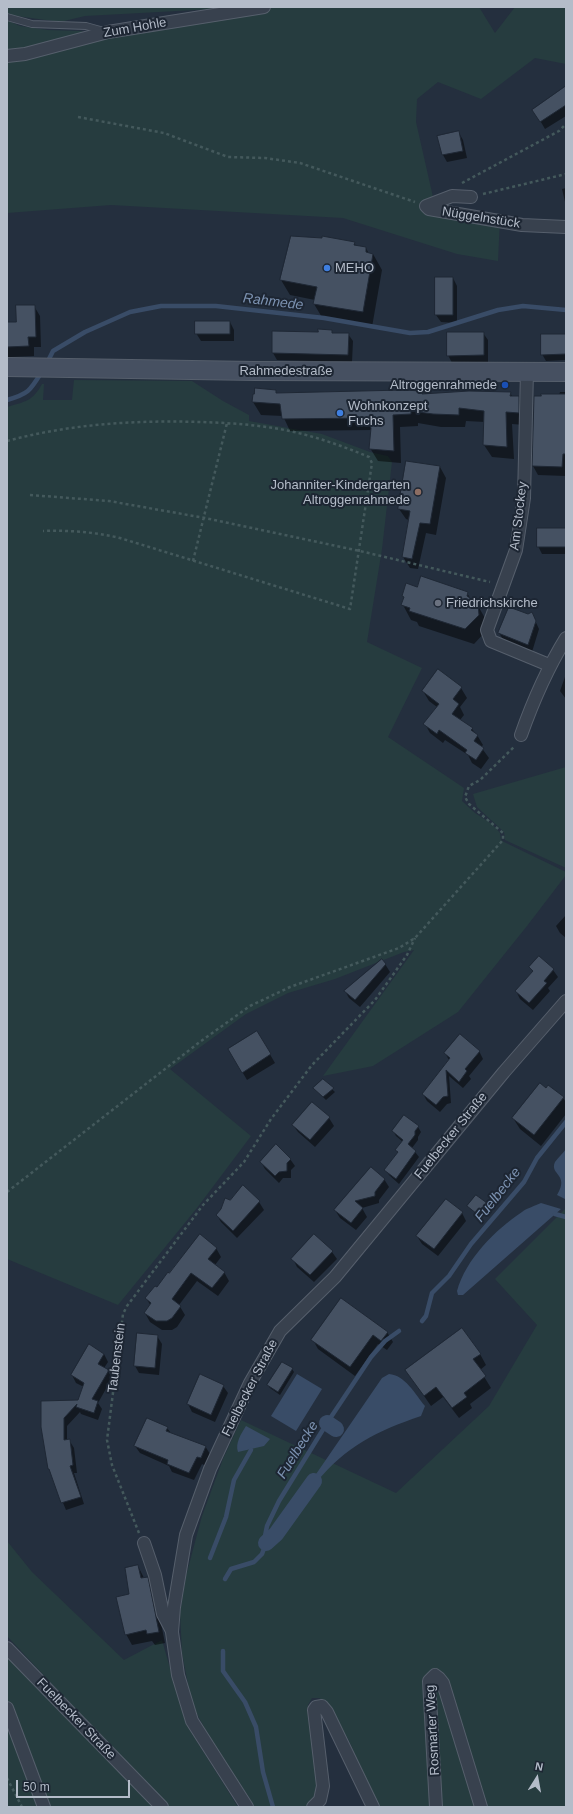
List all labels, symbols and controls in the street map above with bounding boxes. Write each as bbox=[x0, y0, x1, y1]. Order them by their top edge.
street label: Zum Hohle bbox=[102, 15, 168, 41]
street label: Nüggelnstück bbox=[441, 204, 521, 232]
place label: MEHO bbox=[335, 260, 374, 276]
marker: MEHO bbox=[322, 263, 332, 273]
water label: Rahmede bbox=[242, 290, 304, 314]
street label: Rahmedestraße bbox=[239, 363, 333, 379]
place label: Altroggenrahmede bbox=[390, 377, 497, 393]
marker: Altroggenrahmede bbox=[500, 380, 510, 390]
place label: Wohnkonzept Fuchs bbox=[348, 398, 427, 429]
marker: Wohnkonzept Fuchs bbox=[335, 408, 345, 418]
place label: Johanniter-Kindergarten Altroggenrahmede bbox=[271, 477, 410, 508]
street label: Am Stockey bbox=[507, 481, 531, 551]
marker: Johanniter-Kindergarten Altroggenrahmede bbox=[413, 487, 423, 497]
place label: Friedrichskirche bbox=[446, 595, 538, 611]
marker: Friedrichskirche bbox=[433, 598, 443, 608]
street label: Fuelbecker Straße bbox=[411, 1090, 491, 1182]
water label: Fuelbecke bbox=[471, 1164, 525, 1226]
street label: Taubenstein bbox=[105, 1322, 129, 1394]
street label: Fuelbecker Straße bbox=[219, 1337, 281, 1439]
water label: Fuelbecke bbox=[274, 1418, 322, 1482]
street label: Fuelbecker Straße bbox=[33, 1675, 119, 1763]
street label: Rosmarter Weg bbox=[423, 1684, 443, 1776]
north arrow bbox=[517, 1758, 557, 1798]
text: N bbox=[534, 1760, 544, 1773]
scale bar bbox=[18, 1772, 132, 1798]
text: 50 m bbox=[23, 1780, 50, 1794]

